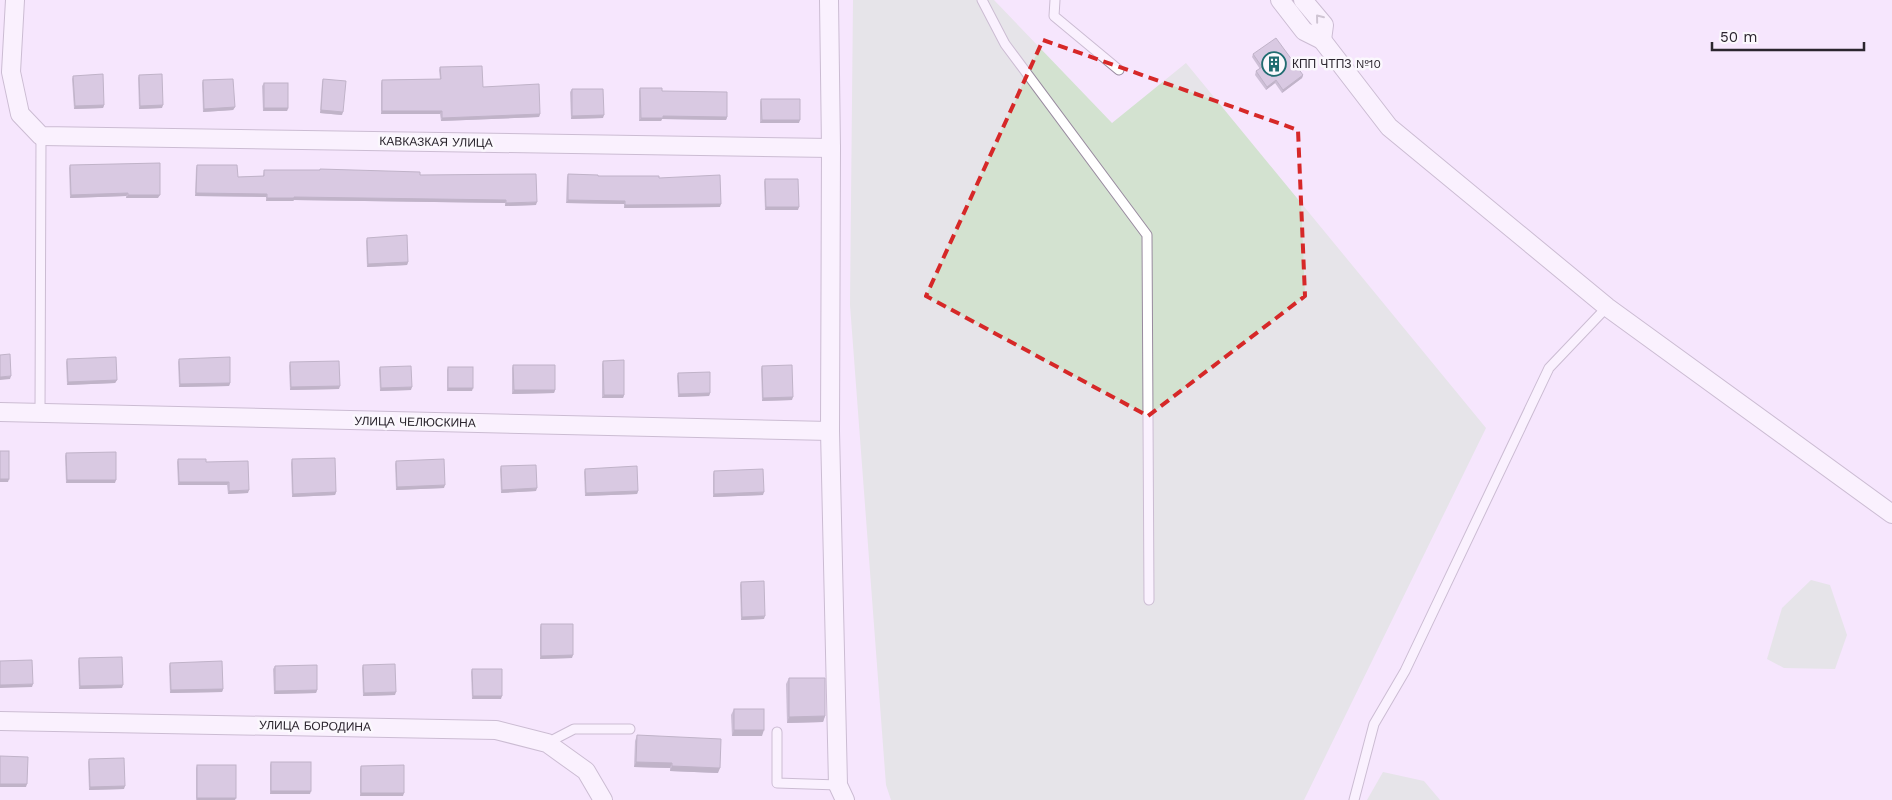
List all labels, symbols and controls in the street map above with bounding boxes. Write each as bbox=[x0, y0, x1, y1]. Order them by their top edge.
one-way arrow bbox=[1315, 15, 1324, 24]
scale bar bbox=[1712, 20, 1864, 52]
text: 50 m bbox=[1720, 28, 1757, 46]
building icon: КПП ЧТПЗ №10 bbox=[1261, 51, 1287, 77]
place label: КПП ЧТПЗ №10 bbox=[1292, 57, 1381, 71]
street label: КАВКАЗКАЯ УЛИЦА bbox=[379, 134, 493, 150]
street label: УЛИЦА ЧЕЛЮСКИНА bbox=[354, 414, 476, 430]
street label: УЛИЦА БОРОДИНА bbox=[259, 718, 371, 734]

